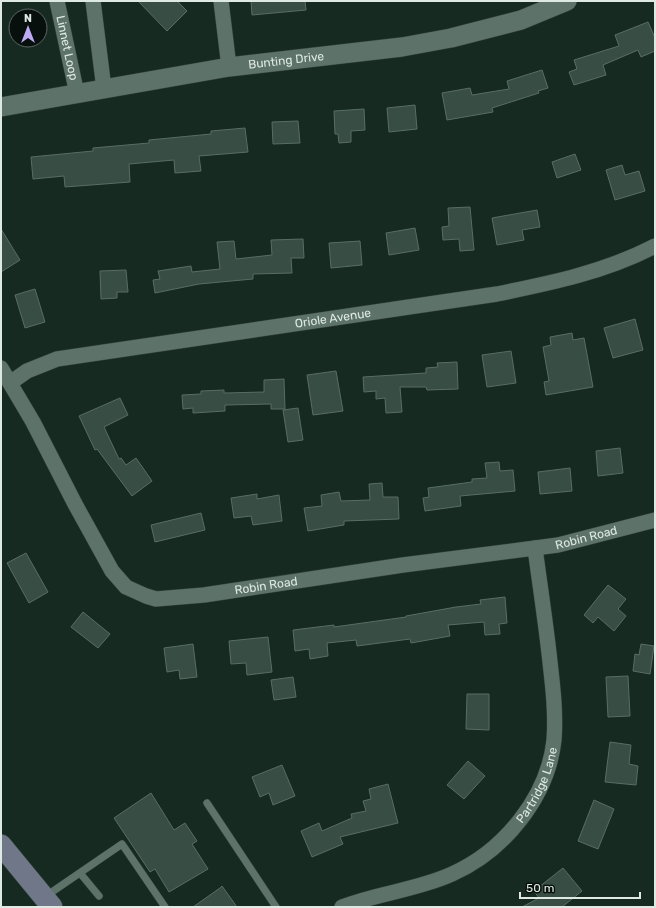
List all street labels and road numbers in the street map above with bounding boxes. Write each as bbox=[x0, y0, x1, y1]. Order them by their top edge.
street label: Linnet Loop bbox=[53, 14, 81, 82]
street label: Bunting Drive bbox=[247, 49, 325, 72]
street label: Oriole Avenue bbox=[294, 306, 372, 331]
street label: Robin Road bbox=[554, 523, 619, 552]
street label: Robin Road bbox=[234, 574, 298, 597]
street label: Partridge Lane bbox=[513, 746, 560, 826]

